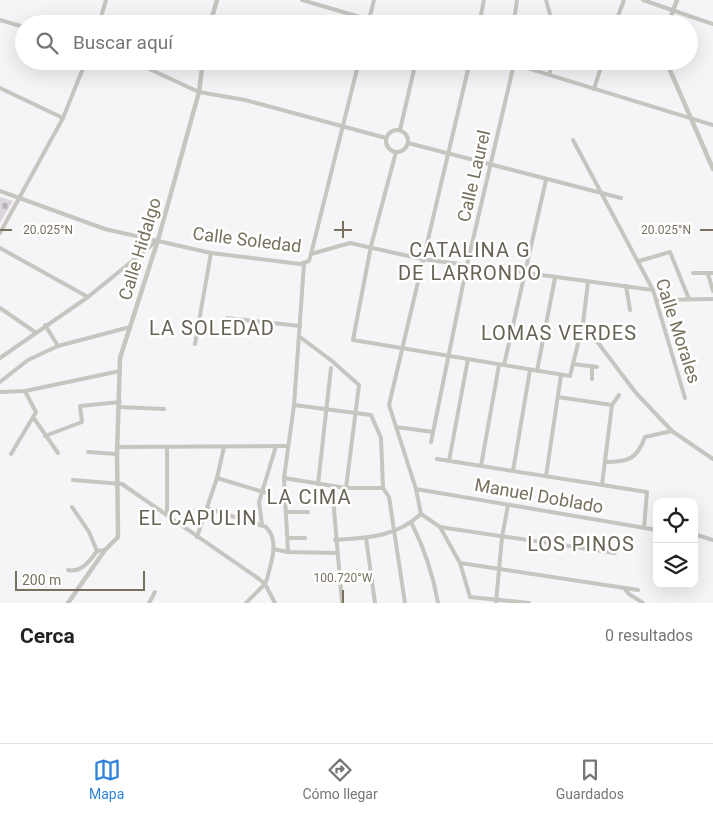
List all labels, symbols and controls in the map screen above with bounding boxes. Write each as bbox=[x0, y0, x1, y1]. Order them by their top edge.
search box bbox=[15, 15, 698, 70]
icon: search bbox=[33, 29, 61, 57]
text: Buscar aquí bbox=[73, 31, 173, 54]
street label: Calle Laurel bbox=[453, 128, 494, 224]
street label: Calle Hidalgo bbox=[114, 195, 165, 303]
street label: Calle Soledad bbox=[192, 222, 303, 257]
text: 20.025°N bbox=[23, 223, 73, 237]
text: 20.025°N bbox=[641, 223, 691, 237]
district label: CATALINA G DE LARRONDO bbox=[398, 238, 542, 285]
street label: Calle Morales bbox=[652, 276, 705, 386]
district label: LA SOLEDAD bbox=[149, 316, 275, 340]
district label: LOMAS VERDES bbox=[481, 321, 637, 345]
street label: Manuel Doblado bbox=[473, 474, 605, 517]
district label: LA CIMA bbox=[266, 485, 352, 509]
map controls bbox=[653, 498, 698, 588]
button: locate bbox=[653, 498, 698, 543]
district label: EL CAPULIN bbox=[138, 506, 258, 530]
district label: LOS PINOS bbox=[527, 532, 635, 556]
button: layers bbox=[653, 543, 698, 588]
scale bar bbox=[15, 568, 145, 591]
text: 100.720°W bbox=[314, 571, 373, 585]
text: 200 m bbox=[22, 572, 61, 588]
text: Cerca bbox=[20, 624, 75, 648]
text: 0 resultados bbox=[605, 626, 693, 645]
tab: Mapa bbox=[89, 756, 124, 802]
tab: Cómo llegar bbox=[302, 756, 378, 802]
tab: Guardados bbox=[556, 756, 624, 802]

